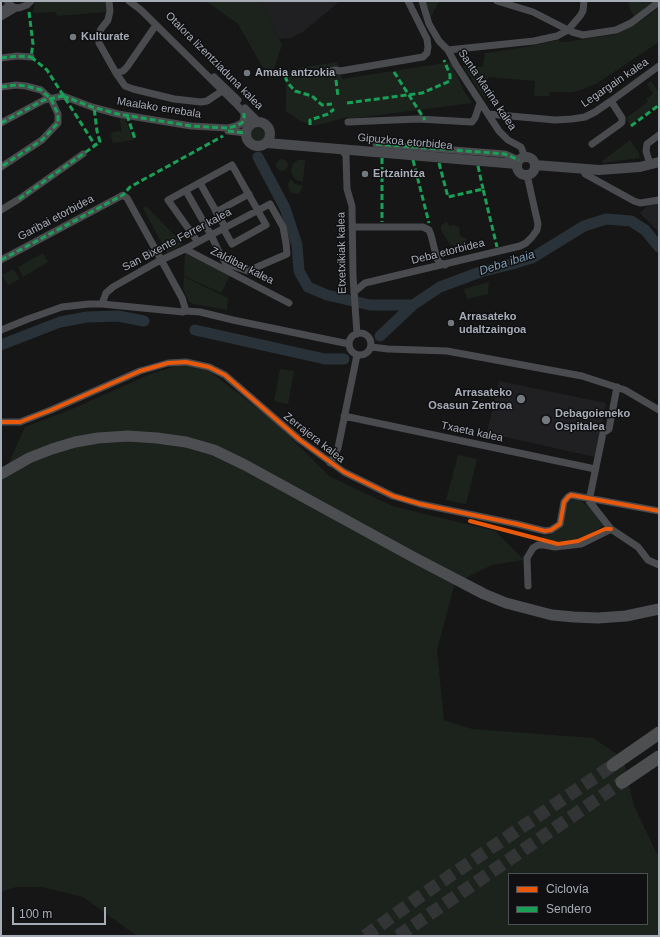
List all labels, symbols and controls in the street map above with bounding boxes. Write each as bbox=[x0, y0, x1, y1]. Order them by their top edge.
street label: Otalora lizentziaduna kalea bbox=[162, 9, 266, 113]
place label: Kulturate bbox=[81, 30, 129, 44]
marker: Kulturate bbox=[68, 32, 78, 42]
street label: Santa Marina kalea bbox=[455, 47, 519, 133]
street label: Legargain kalea bbox=[579, 56, 651, 110]
place label: Amaia antzokia bbox=[255, 66, 335, 80]
marker: Amaia antzokia bbox=[242, 68, 252, 78]
street label: Maalako errebala bbox=[116, 95, 202, 121]
street label: Gipuzkoa etorbidea bbox=[357, 131, 453, 153]
place label: Ertzaintza bbox=[373, 167, 425, 181]
marker: Ertzaintza bbox=[360, 169, 370, 179]
street label: Garibai etorbidea bbox=[16, 192, 96, 244]
street label: San Bixente Ferrer kalea bbox=[120, 206, 234, 274]
street label: Etxetxikiak kalea bbox=[335, 212, 349, 294]
street label: Deba etorbidea bbox=[410, 236, 486, 268]
street label: Zaldibar kalea bbox=[208, 244, 276, 288]
water label: Deba ibaia bbox=[477, 247, 537, 279]
place label: Arrasateko udaltzaingoa bbox=[459, 310, 526, 336]
marker: Arrasateko udaltzaingoa bbox=[446, 318, 456, 328]
place label: Arrasateko Osasun Zentroa bbox=[428, 386, 512, 412]
marker: Arrasateko Osasun Zentroa bbox=[515, 393, 527, 405]
place label: Debagoieneko Ospitalea bbox=[555, 407, 630, 433]
street label: Zerrajera kalea bbox=[281, 410, 347, 466]
marker: Debagoieneko Ospitalea bbox=[540, 414, 552, 426]
street label: Txaeta kalea bbox=[440, 419, 504, 445]
legend bbox=[508, 873, 648, 925]
text: Ciclovía bbox=[546, 882, 589, 896]
scale bar bbox=[14, 899, 108, 925]
text: Sendero bbox=[546, 902, 591, 916]
text: 100 m bbox=[19, 907, 52, 921]

